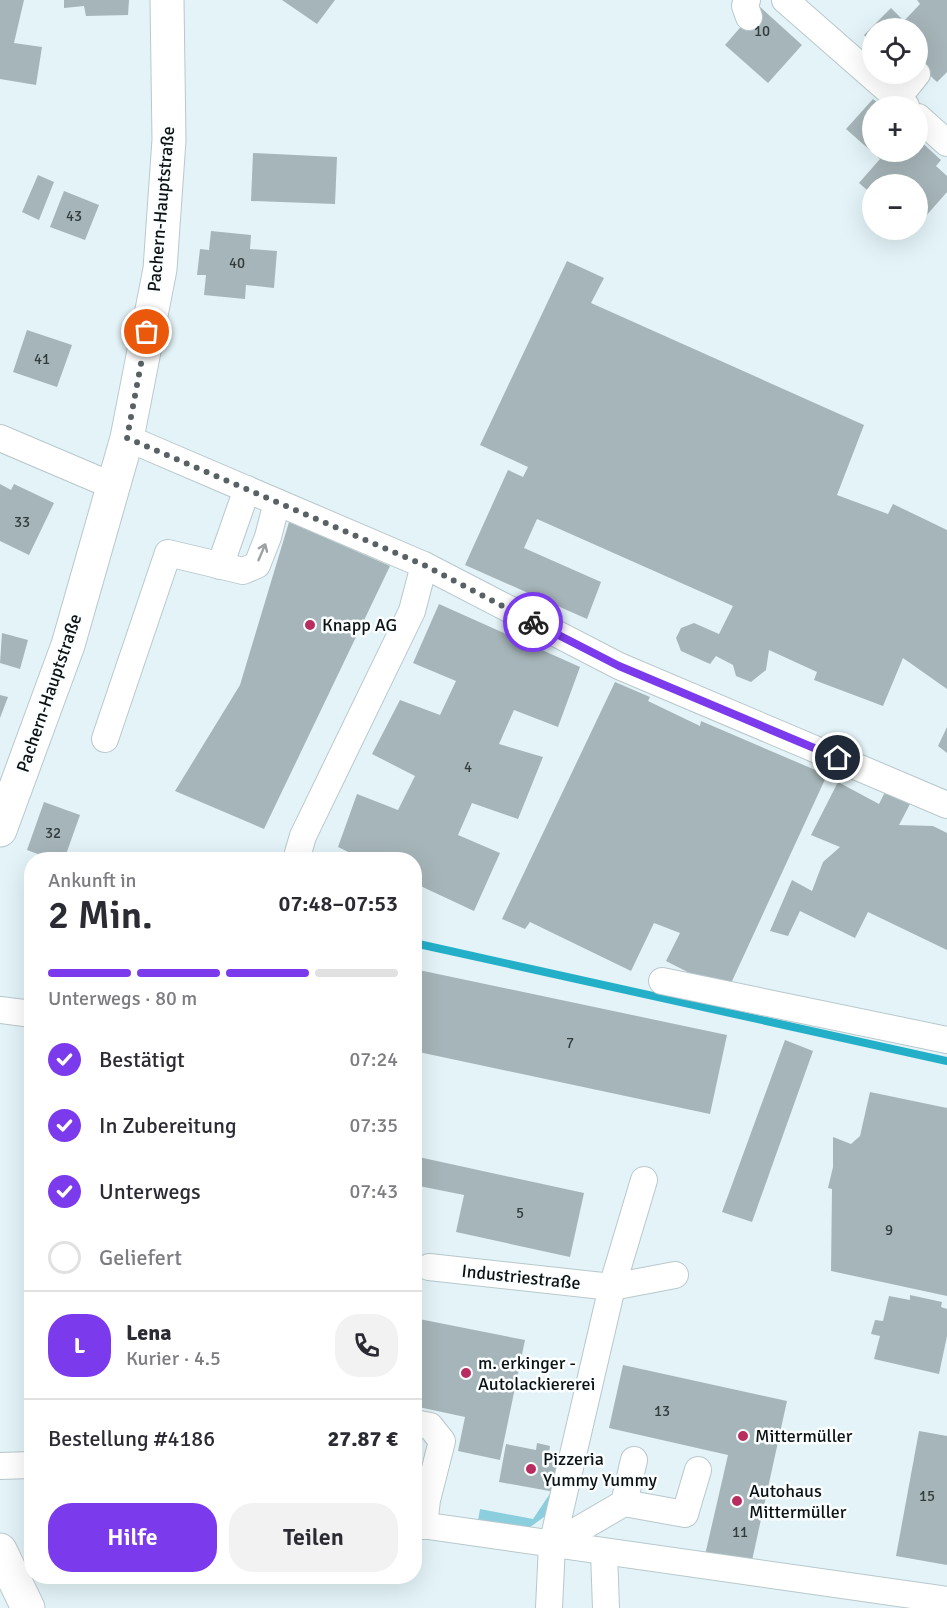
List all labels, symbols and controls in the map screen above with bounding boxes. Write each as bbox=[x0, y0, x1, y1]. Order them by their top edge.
map controls bbox=[862, 18, 928, 240]
button: locate bbox=[862, 18, 928, 84]
house number: 10 bbox=[754, 22, 770, 40]
button: + bbox=[862, 96, 928, 162]
street label: Pachern-Hauptstraße bbox=[143, 125, 179, 293]
button: − bbox=[862, 174, 928, 240]
house number: 43 bbox=[66, 207, 82, 225]
house number: 40 bbox=[229, 254, 245, 272]
pin bbox=[121, 306, 172, 357]
icon: bag bbox=[130, 315, 163, 348]
house number: 41 bbox=[34, 350, 50, 368]
house number: 33 bbox=[14, 513, 30, 531]
one-way arrow bbox=[257, 543, 268, 562]
courier bbox=[503, 592, 563, 652]
icon: bike bbox=[517, 606, 550, 639]
street label: Pachern-Hauptstraße bbox=[12, 611, 86, 775]
place label: Knapp AG bbox=[322, 614, 397, 636]
marker: Knapp AG bbox=[303, 618, 317, 632]
pin bbox=[812, 732, 863, 783]
icon: home bbox=[821, 741, 854, 774]
house number: 4 bbox=[464, 758, 472, 776]
house number: 32 bbox=[45, 824, 61, 842]
text: Ankunft in bbox=[48, 868, 136, 893]
text: 07:48–07:53 bbox=[279, 890, 398, 917]
text: 2 Min. bbox=[48, 891, 153, 939]
text: Unterwegs · 80 m bbox=[48, 986, 197, 1011]
house number: 7 bbox=[566, 1034, 574, 1052]
icon: check bbox=[48, 1043, 81, 1076]
text: Bestätigt bbox=[99, 1046, 185, 1073]
text: 07:24 bbox=[349, 1047, 398, 1072]
icon: check bbox=[48, 1109, 81, 1142]
text: In Zubereitung bbox=[99, 1112, 237, 1139]
text: 07:35 bbox=[349, 1113, 398, 1138]
icon: check bbox=[48, 1175, 81, 1208]
text: Unterwegs bbox=[99, 1178, 201, 1205]
text: 07:43 bbox=[349, 1179, 398, 1204]
house number: 5 bbox=[516, 1204, 524, 1222]
house number: 9 bbox=[885, 1221, 893, 1239]
text: Geliefert bbox=[99, 1244, 182, 1271]
street label: Industriestraße bbox=[460, 1260, 582, 1294]
button: phone bbox=[335, 1314, 398, 1377]
text: Lena bbox=[126, 1319, 172, 1346]
text: L bbox=[74, 1332, 85, 1359]
text: Kurier · 4.5 bbox=[126, 1346, 221, 1371]
place label: m. erkinger - Autolackiererei bbox=[478, 1352, 595, 1395]
marker: m. erkinger - Autolackiererei bbox=[459, 1366, 473, 1380]
house number: 13 bbox=[654, 1402, 670, 1420]
text: Bestellung #4186 bbox=[48, 1425, 215, 1452]
text: 27.87 € bbox=[327, 1425, 398, 1452]
place label: Mittermüller bbox=[755, 1425, 853, 1447]
marker: Mittermüller bbox=[736, 1429, 750, 1443]
place label: Pizzeria Yummy Yummy bbox=[543, 1448, 657, 1491]
marker: Pizzeria Yummy Yummy bbox=[524, 1462, 538, 1476]
place label: Autohaus Mittermüller bbox=[749, 1480, 847, 1523]
house number: 15 bbox=[919, 1487, 935, 1505]
marker: Autohaus Mittermüller bbox=[730, 1494, 744, 1508]
button: Hilfe bbox=[48, 1503, 217, 1572]
button: Teilen bbox=[229, 1503, 398, 1572]
house number: 11 bbox=[732, 1523, 748, 1541]

